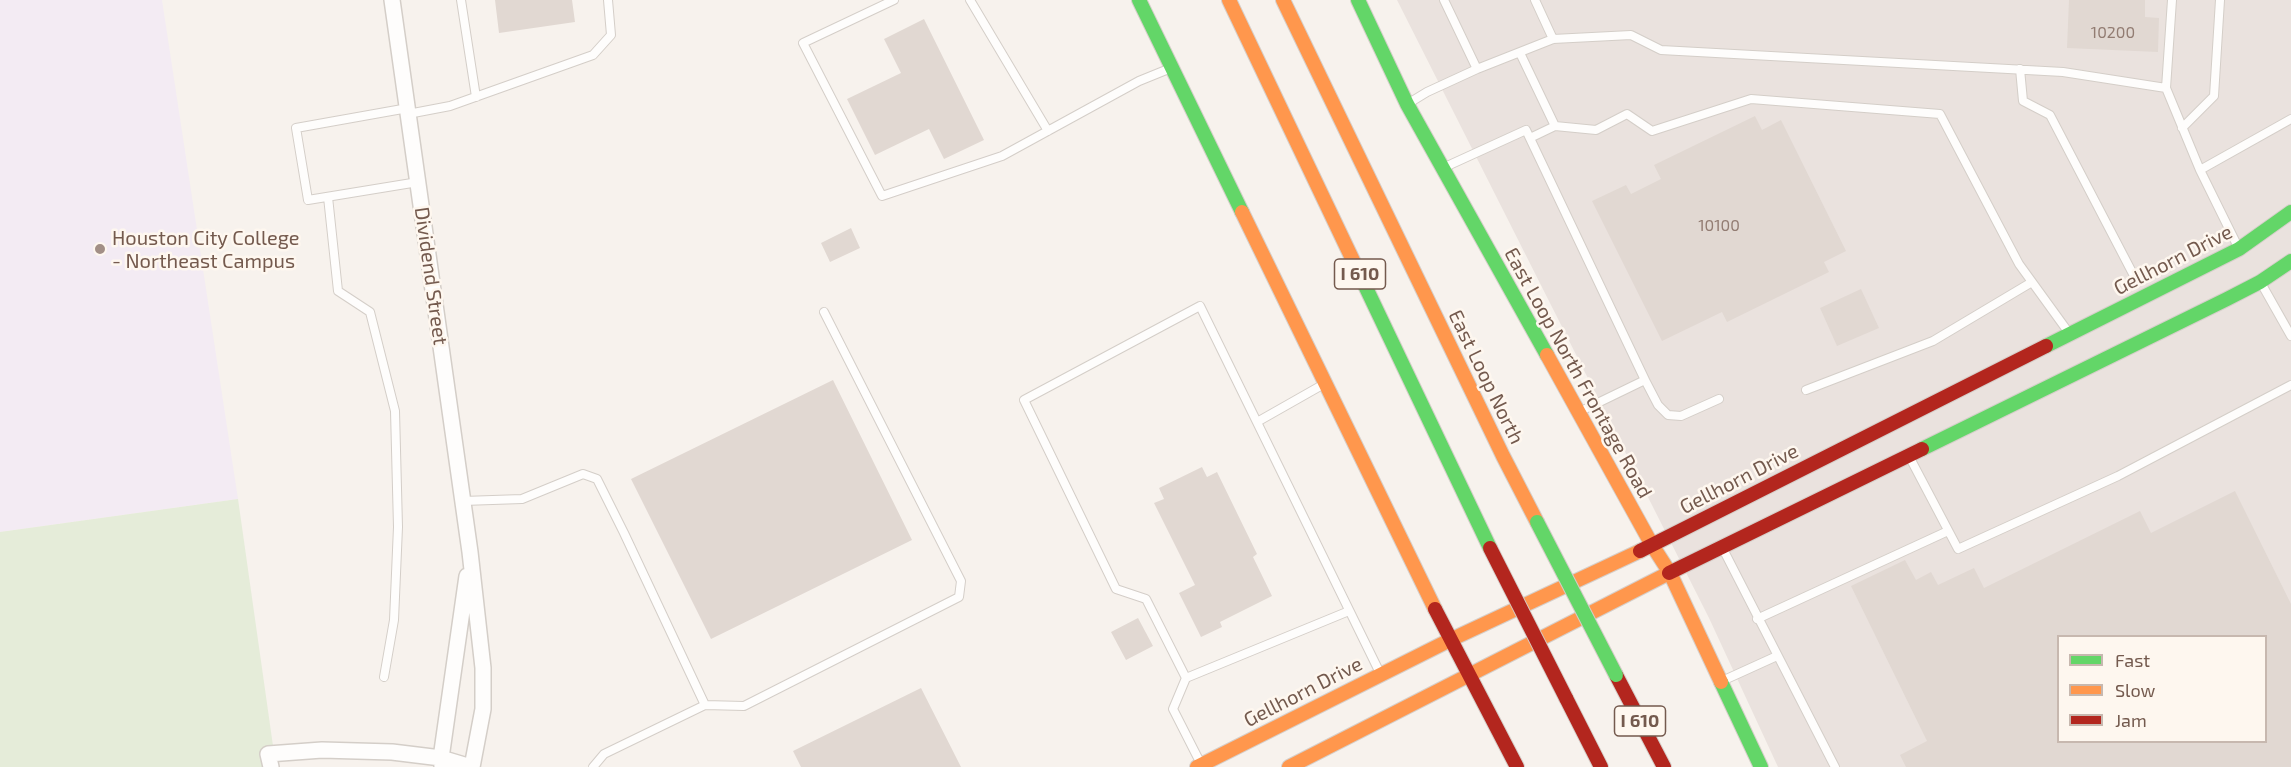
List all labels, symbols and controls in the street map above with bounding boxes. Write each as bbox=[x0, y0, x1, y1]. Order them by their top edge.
house number: 10200 bbox=[2091, 23, 2135, 43]
street label: Dividend Street bbox=[409, 205, 453, 347]
house number: 10100 bbox=[1698, 216, 1740, 236]
street label: Gellhorn Drive bbox=[2110, 220, 2236, 300]
place label: Houston City College - Northeast Campus bbox=[112, 226, 300, 273]
marker: Houston City College - Northeast Campus bbox=[93, 242, 107, 256]
street label: East Loop North Frontage Road bbox=[1499, 244, 1657, 502]
road number: I 610 bbox=[1334, 259, 1386, 289]
street label: East Loop North bbox=[1443, 306, 1529, 448]
street label: Gellhorn Drive bbox=[1676, 439, 1802, 519]
legend bbox=[2057, 635, 2267, 743]
text: Fast bbox=[2115, 649, 2150, 671]
street label: Gellhorn Drive bbox=[1240, 652, 1366, 732]
text: Slow bbox=[2115, 679, 2155, 701]
road number: I 610 bbox=[1614, 706, 1666, 736]
text: Jam bbox=[2115, 709, 2147, 731]

